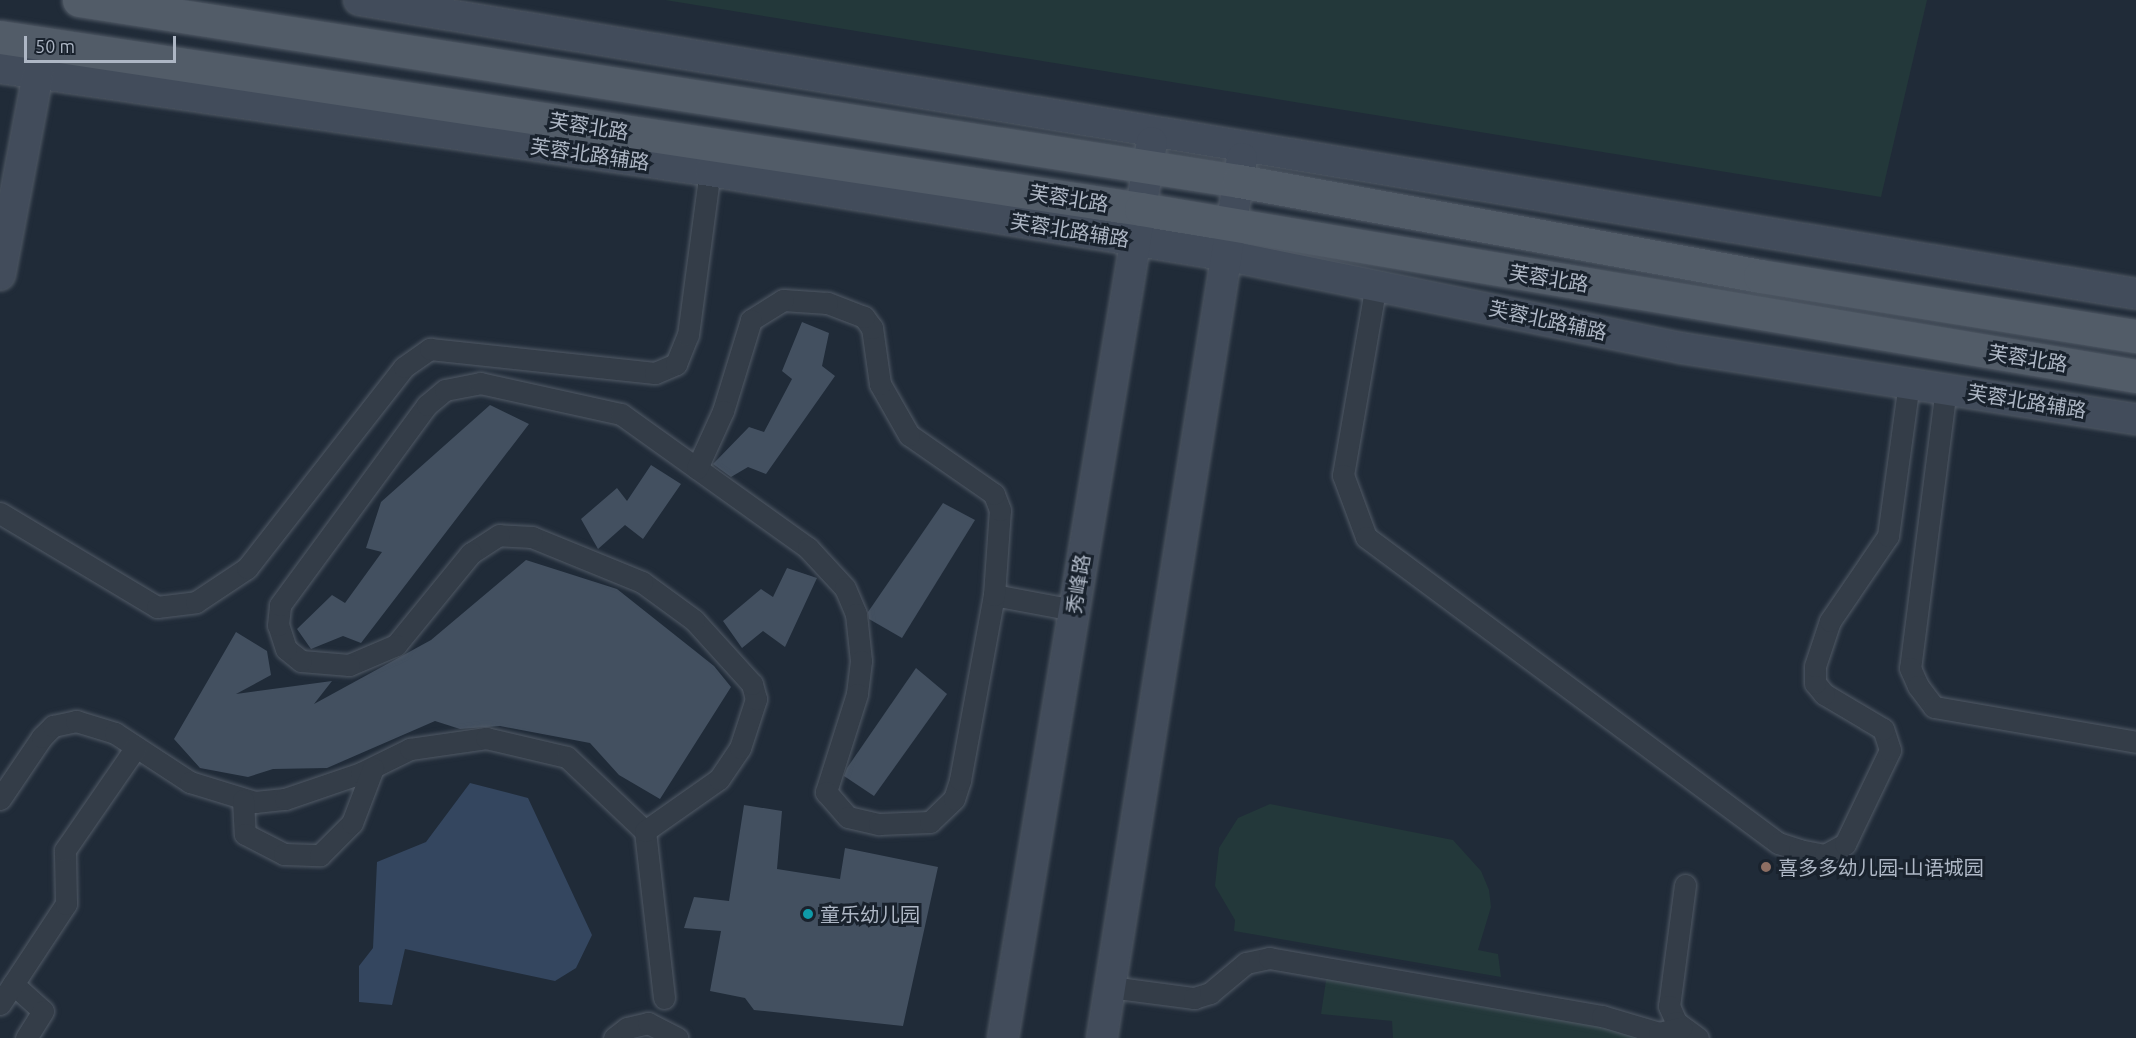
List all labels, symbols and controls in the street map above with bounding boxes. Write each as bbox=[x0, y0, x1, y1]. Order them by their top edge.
scale bar bbox=[27, 24, 178, 62]
text: 50 m bbox=[35, 36, 75, 56]
street label: 芙蓉北路 bbox=[548, 108, 630, 144]
street label: 芙蓉北路辅路 bbox=[529, 134, 651, 174]
street label: 芙蓉北路 bbox=[1028, 180, 1110, 216]
street label: 芙蓉北路辅路 bbox=[1009, 209, 1131, 251]
street label: 芙蓉北路 bbox=[1508, 260, 1590, 296]
street label: 芙蓉北路辅路 bbox=[1487, 296, 1609, 344]
street label: 芙蓉北路 bbox=[1987, 340, 2069, 376]
street label: 芙蓉北路辅路 bbox=[1966, 380, 2088, 422]
street label: 秀峰路 bbox=[1061, 552, 1095, 616]
place label: 喜多多幼儿园-山语城园 bbox=[1778, 855, 1984, 879]
marker: 喜多多幼儿园-山语城园 bbox=[1759, 860, 1773, 874]
place label: 童乐幼儿园 bbox=[820, 902, 920, 926]
marker: 童乐幼儿园 bbox=[801, 907, 815, 921]

